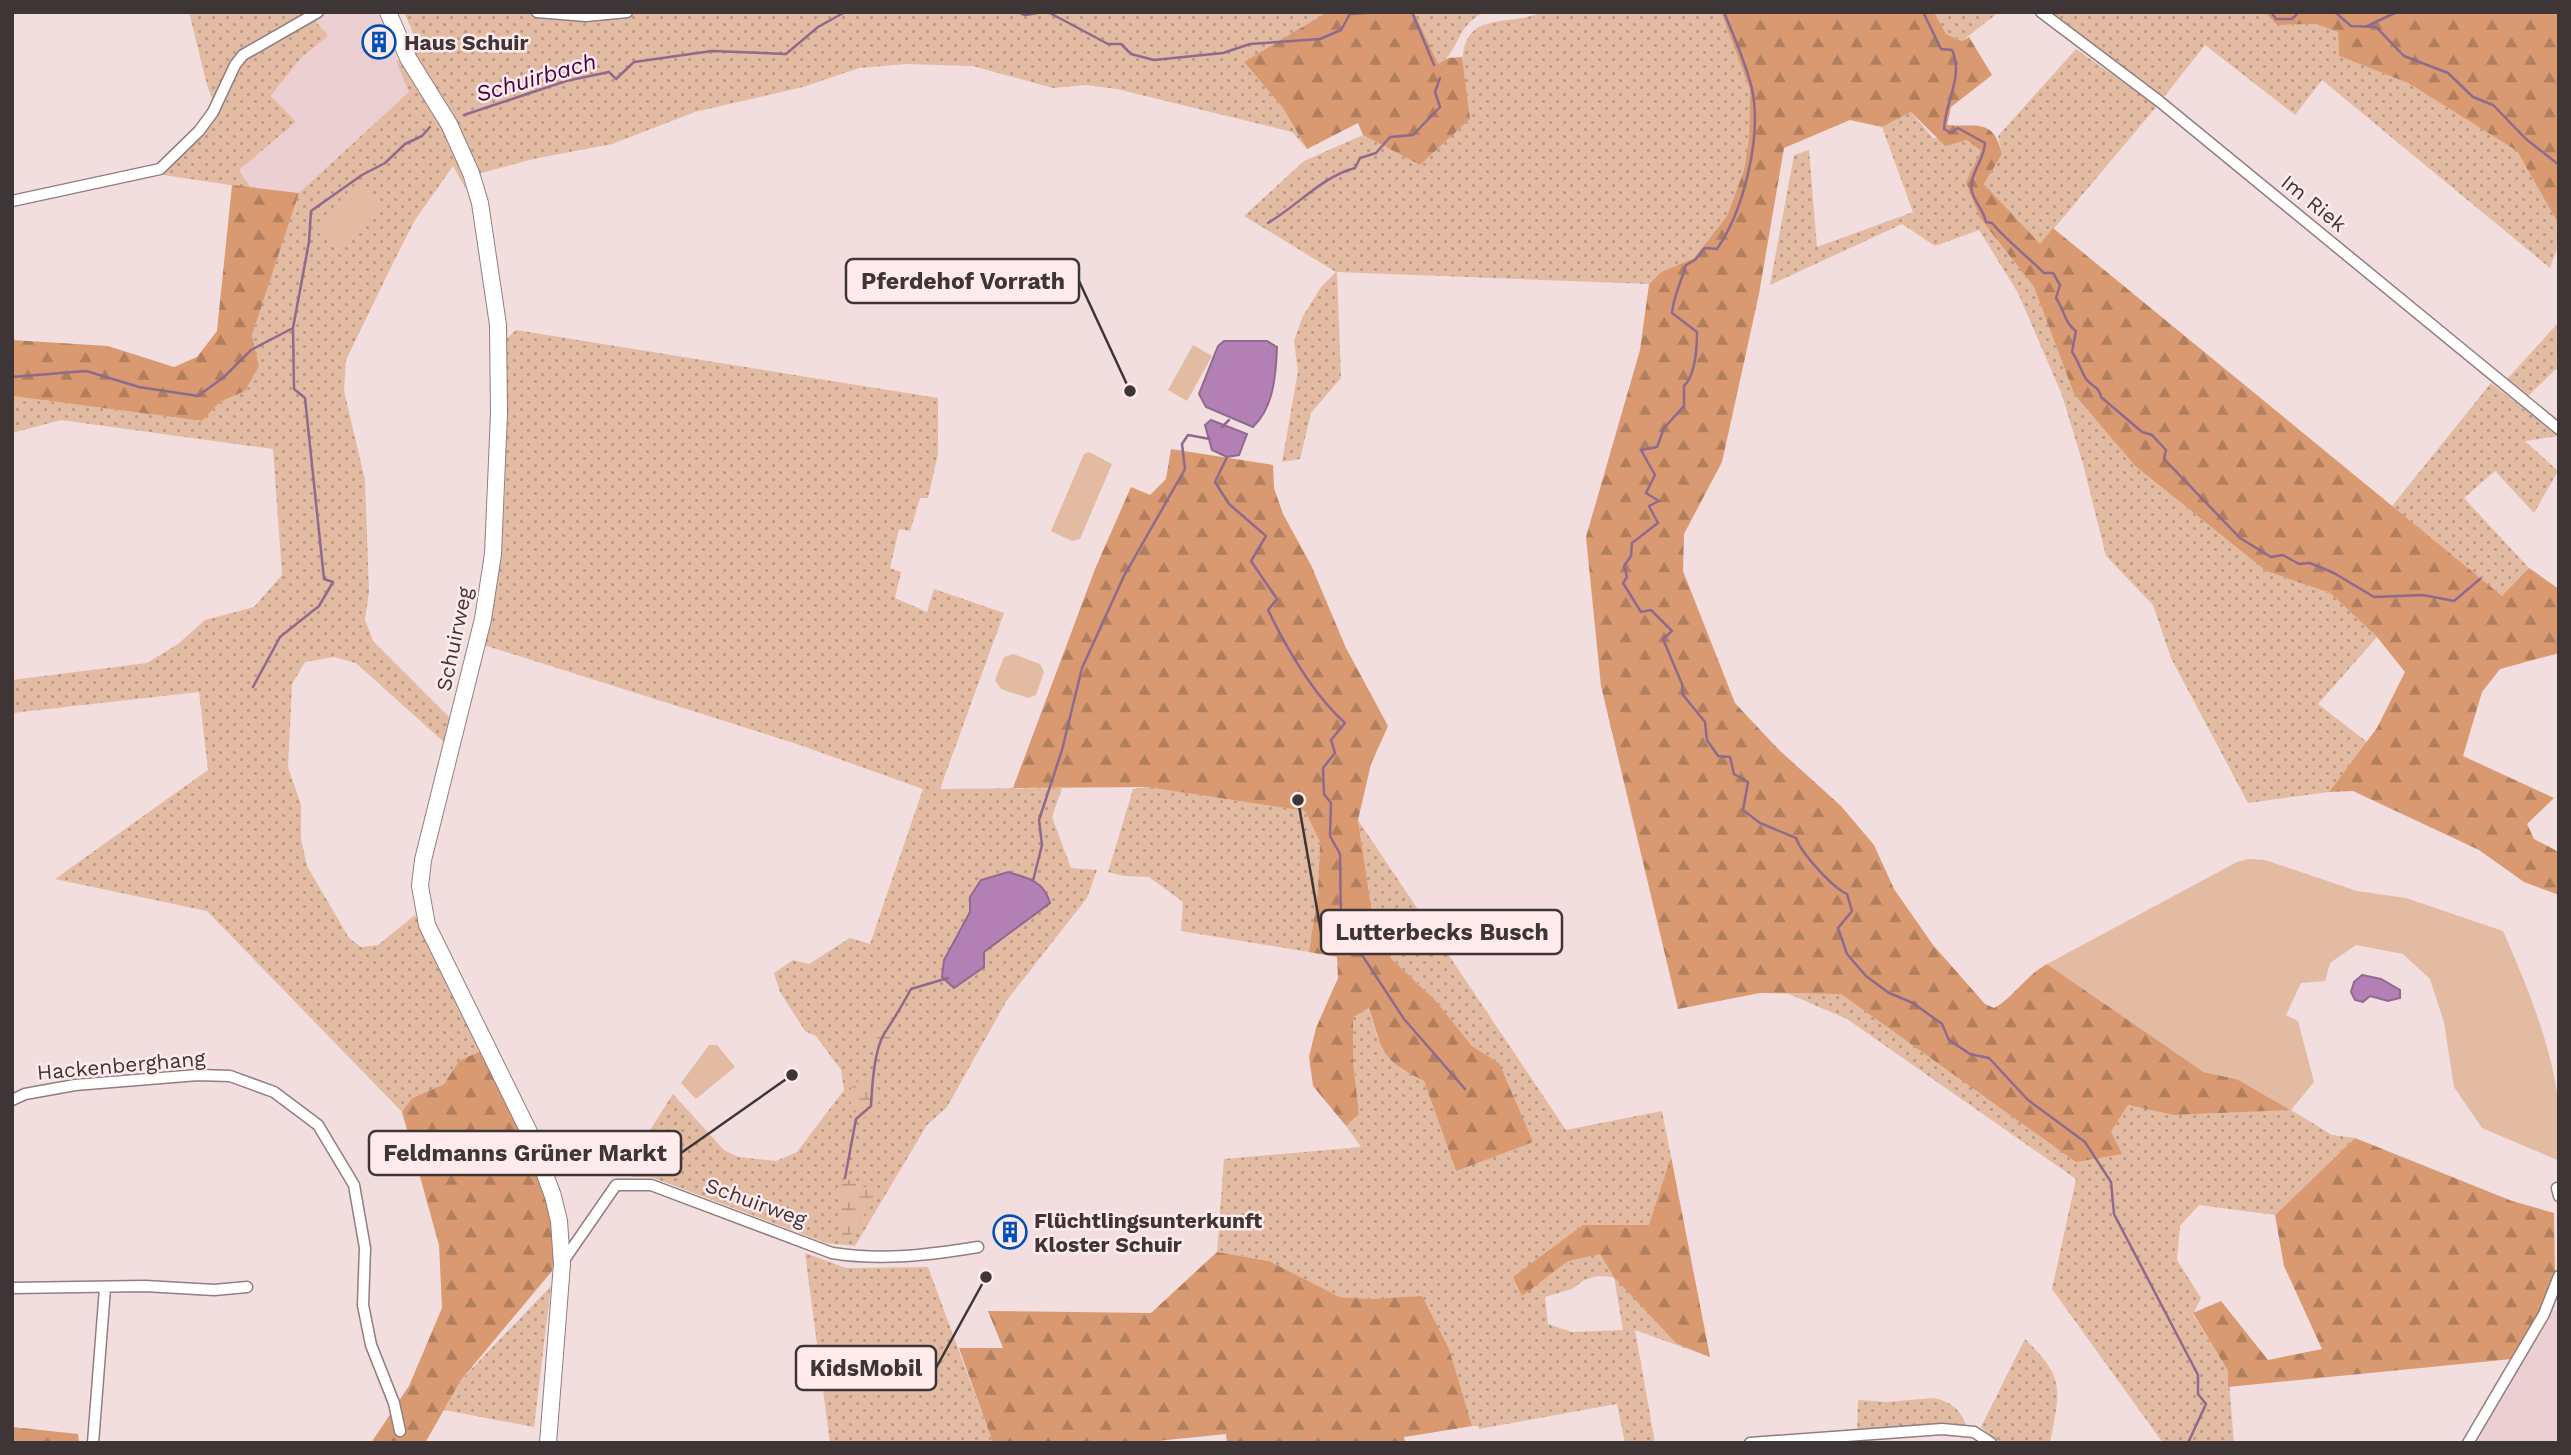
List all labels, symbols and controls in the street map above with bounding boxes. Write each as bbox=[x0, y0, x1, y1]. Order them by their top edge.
building icon: Haus Schuir bbox=[360, 23, 398, 61]
place label: Haus Schuir bbox=[404, 30, 529, 55]
water label: Schuirbach bbox=[473, 48, 599, 108]
street label: Im Riek bbox=[2276, 169, 2352, 237]
callout: Pferdehof Vorrath bbox=[846, 259, 1079, 303]
text: Pferdehof Vorrath bbox=[861, 268, 1065, 295]
street label: Schuirweg bbox=[431, 584, 477, 693]
callout: Lutterbecks Busch bbox=[1321, 910, 1562, 954]
text: Lutterbecks Busch bbox=[1335, 919, 1549, 946]
street label: Hackenberghang bbox=[36, 1045, 207, 1085]
callout: Feldmanns Grüner Markt bbox=[369, 1131, 681, 1175]
text: Feldmanns Grüner Markt bbox=[383, 1140, 667, 1167]
street label: Schuirweg bbox=[702, 1172, 811, 1232]
place label: Flüchtlingsunterkunft Kloster Schuir bbox=[1034, 1208, 1262, 1257]
building icon: Flüchtlingsunterkunft Kloster Schuir bbox=[991, 1213, 1029, 1251]
callout: KidsMobil bbox=[796, 1346, 936, 1390]
text: KidsMobil bbox=[810, 1355, 923, 1382]

